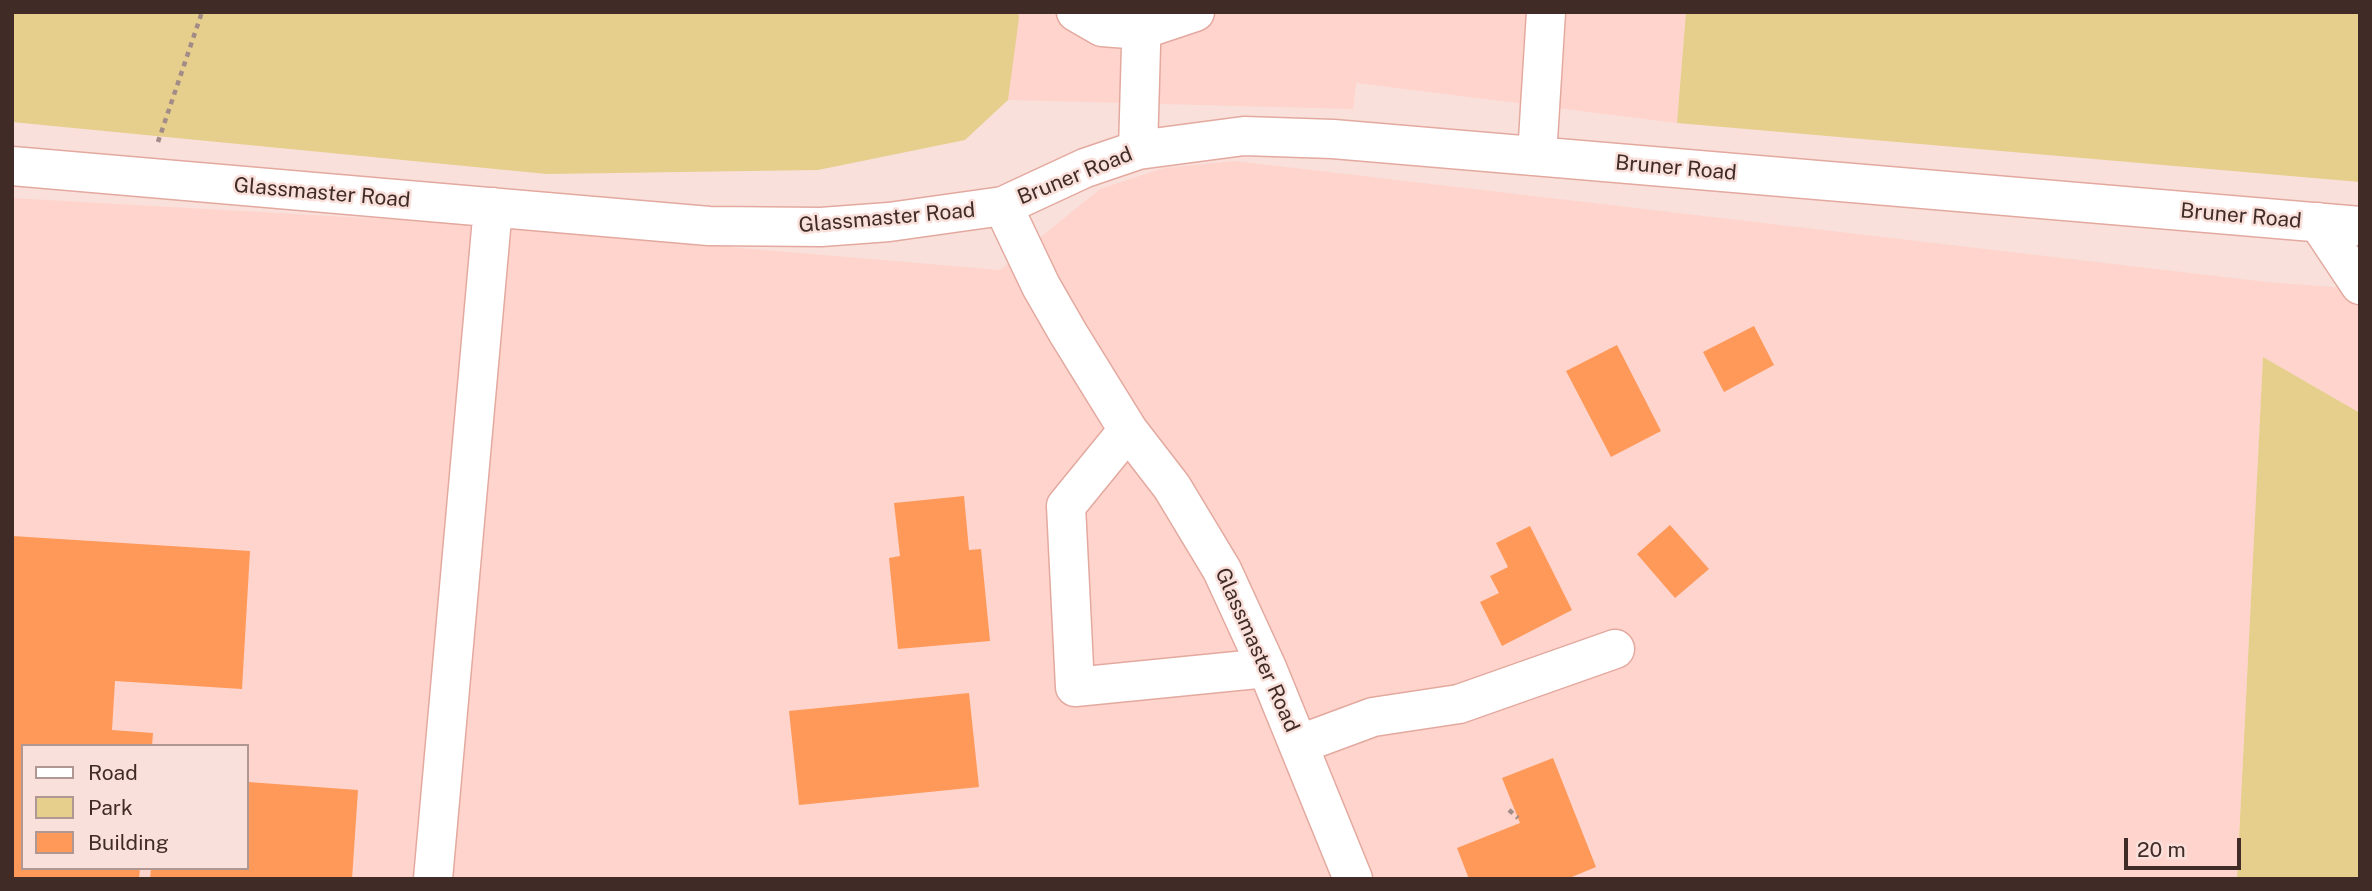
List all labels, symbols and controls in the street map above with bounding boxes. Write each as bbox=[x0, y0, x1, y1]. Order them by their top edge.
street label: Bruner Road bbox=[1014, 142, 1136, 210]
street label: Bruner Road bbox=[1614, 150, 1738, 186]
street label: Glassmaster Road bbox=[233, 173, 411, 213]
street label: Glassmaster Road bbox=[798, 198, 976, 238]
street label: Bruner Road bbox=[2179, 198, 2303, 234]
street label: Glassmaster Road bbox=[1209, 564, 1305, 736]
legend bbox=[21, 744, 248, 870]
text: Road bbox=[88, 760, 138, 785]
text: Park bbox=[88, 795, 133, 820]
scale bar bbox=[2127, 824, 2244, 868]
text: Building bbox=[88, 830, 169, 855]
text: 20 m bbox=[2137, 837, 2186, 862]

